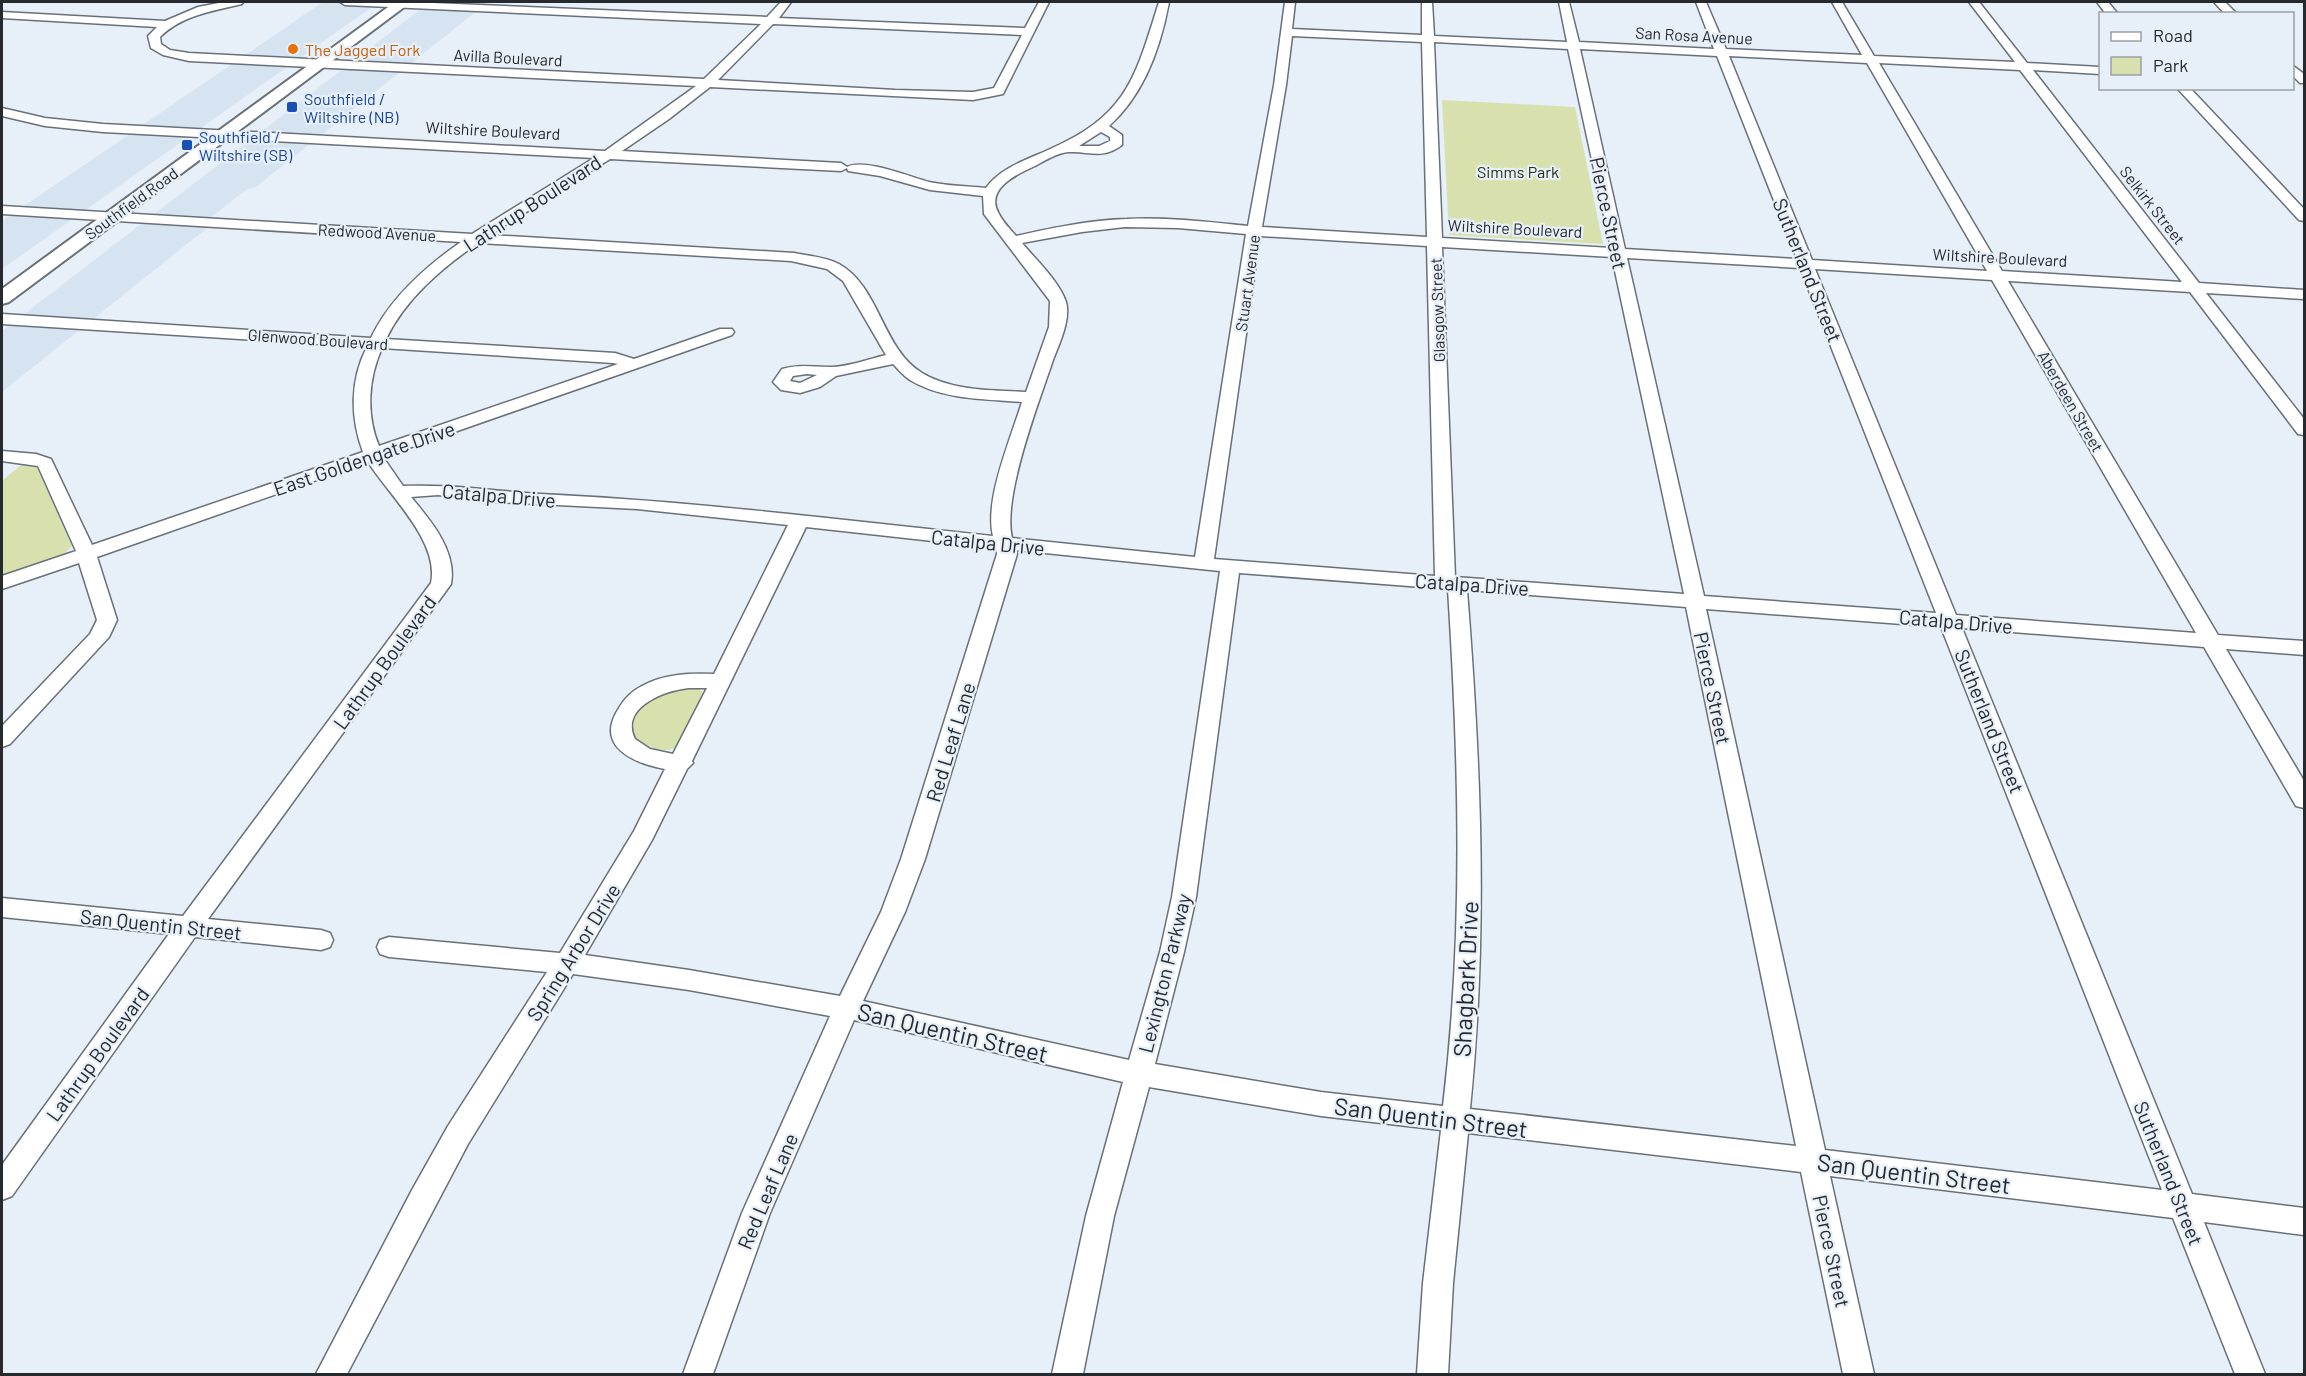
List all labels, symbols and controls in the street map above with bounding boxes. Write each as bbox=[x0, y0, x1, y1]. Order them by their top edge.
legend bbox=[2099, 12, 2294, 90]
street label: San Rosa Avenue bbox=[1635, 22, 1753, 48]
text: Road bbox=[2153, 24, 2193, 46]
place label: The Jagged Fork bbox=[305, 40, 420, 59]
marker: The Jagged Fork bbox=[286, 42, 300, 56]
street label: Avilla Boulevard bbox=[453, 45, 563, 69]
text: Park bbox=[2153, 54, 2188, 76]
place label: Southfield / Wiltshire (NB) bbox=[304, 89, 399, 126]
marker: Southfield / Wiltshire (NB) bbox=[285, 100, 299, 114]
street label: Wiltshire Boulevard bbox=[425, 117, 561, 143]
place label: Southfield / Wiltshire (SB) bbox=[199, 127, 293, 164]
marker: Southfield / Wiltshire (SB) bbox=[180, 138, 194, 152]
street label: Lathrup Boulevard bbox=[459, 150, 605, 256]
street label: Pierce Street bbox=[1585, 155, 1633, 271]
park label: Simms Park bbox=[1477, 162, 1559, 181]
street label: Selkirk Street bbox=[2116, 162, 2190, 248]
street label: Southfield Road bbox=[81, 163, 181, 243]
street label: Sutherland Street bbox=[1768, 194, 1848, 346]
street label: Wiltshire Boulevard bbox=[1447, 215, 1583, 241]
street label: Redwood Avenue bbox=[317, 219, 437, 245]
street label: Stuart Avenue bbox=[1231, 233, 1263, 333]
street label: Wiltshire Boulevard bbox=[1932, 244, 2068, 270]
street label: Glasgow Street bbox=[1426, 257, 1448, 363]
street label: Glenwood Boulevard bbox=[247, 325, 389, 353]
street label: Aberdeen Street bbox=[2034, 347, 2108, 455]
street label: East Goldengate Drive bbox=[270, 416, 458, 500]
street label: Catalpa Drive bbox=[441, 478, 557, 512]
street label: Catalpa Drive bbox=[930, 524, 1046, 560]
street label: Catalpa Drive bbox=[1414, 568, 1530, 600]
street label: Lathrup Boulevard bbox=[327, 590, 441, 734]
street label: Catalpa Drive bbox=[1898, 604, 2014, 638]
street label: Pierce Street bbox=[1689, 630, 1737, 746]
street label: Sutherland Street bbox=[1950, 645, 2030, 797]
street label: Red Leaf Lane bbox=[920, 679, 980, 805]
street label: Spring Arbor Drive bbox=[521, 879, 625, 1025]
street label: Lexington Parkway bbox=[1133, 891, 1195, 1055]
street label: Shagbark Drive bbox=[1446, 900, 1484, 1058]
street label: San Quentin Street bbox=[79, 904, 243, 944]
street label: Lathrup Boulevard bbox=[40, 982, 154, 1126]
street label: San Quentin Street bbox=[855, 996, 1051, 1068]
street label: San Quentin Street bbox=[1333, 1091, 1529, 1143]
street label: Sutherland Street bbox=[2129, 1097, 2209, 1249]
street label: Red Leaf Lane bbox=[732, 1129, 802, 1253]
street label: San Quentin Street bbox=[1816, 1147, 2012, 1199]
street label: Pierce Street bbox=[1808, 1193, 1856, 1309]

